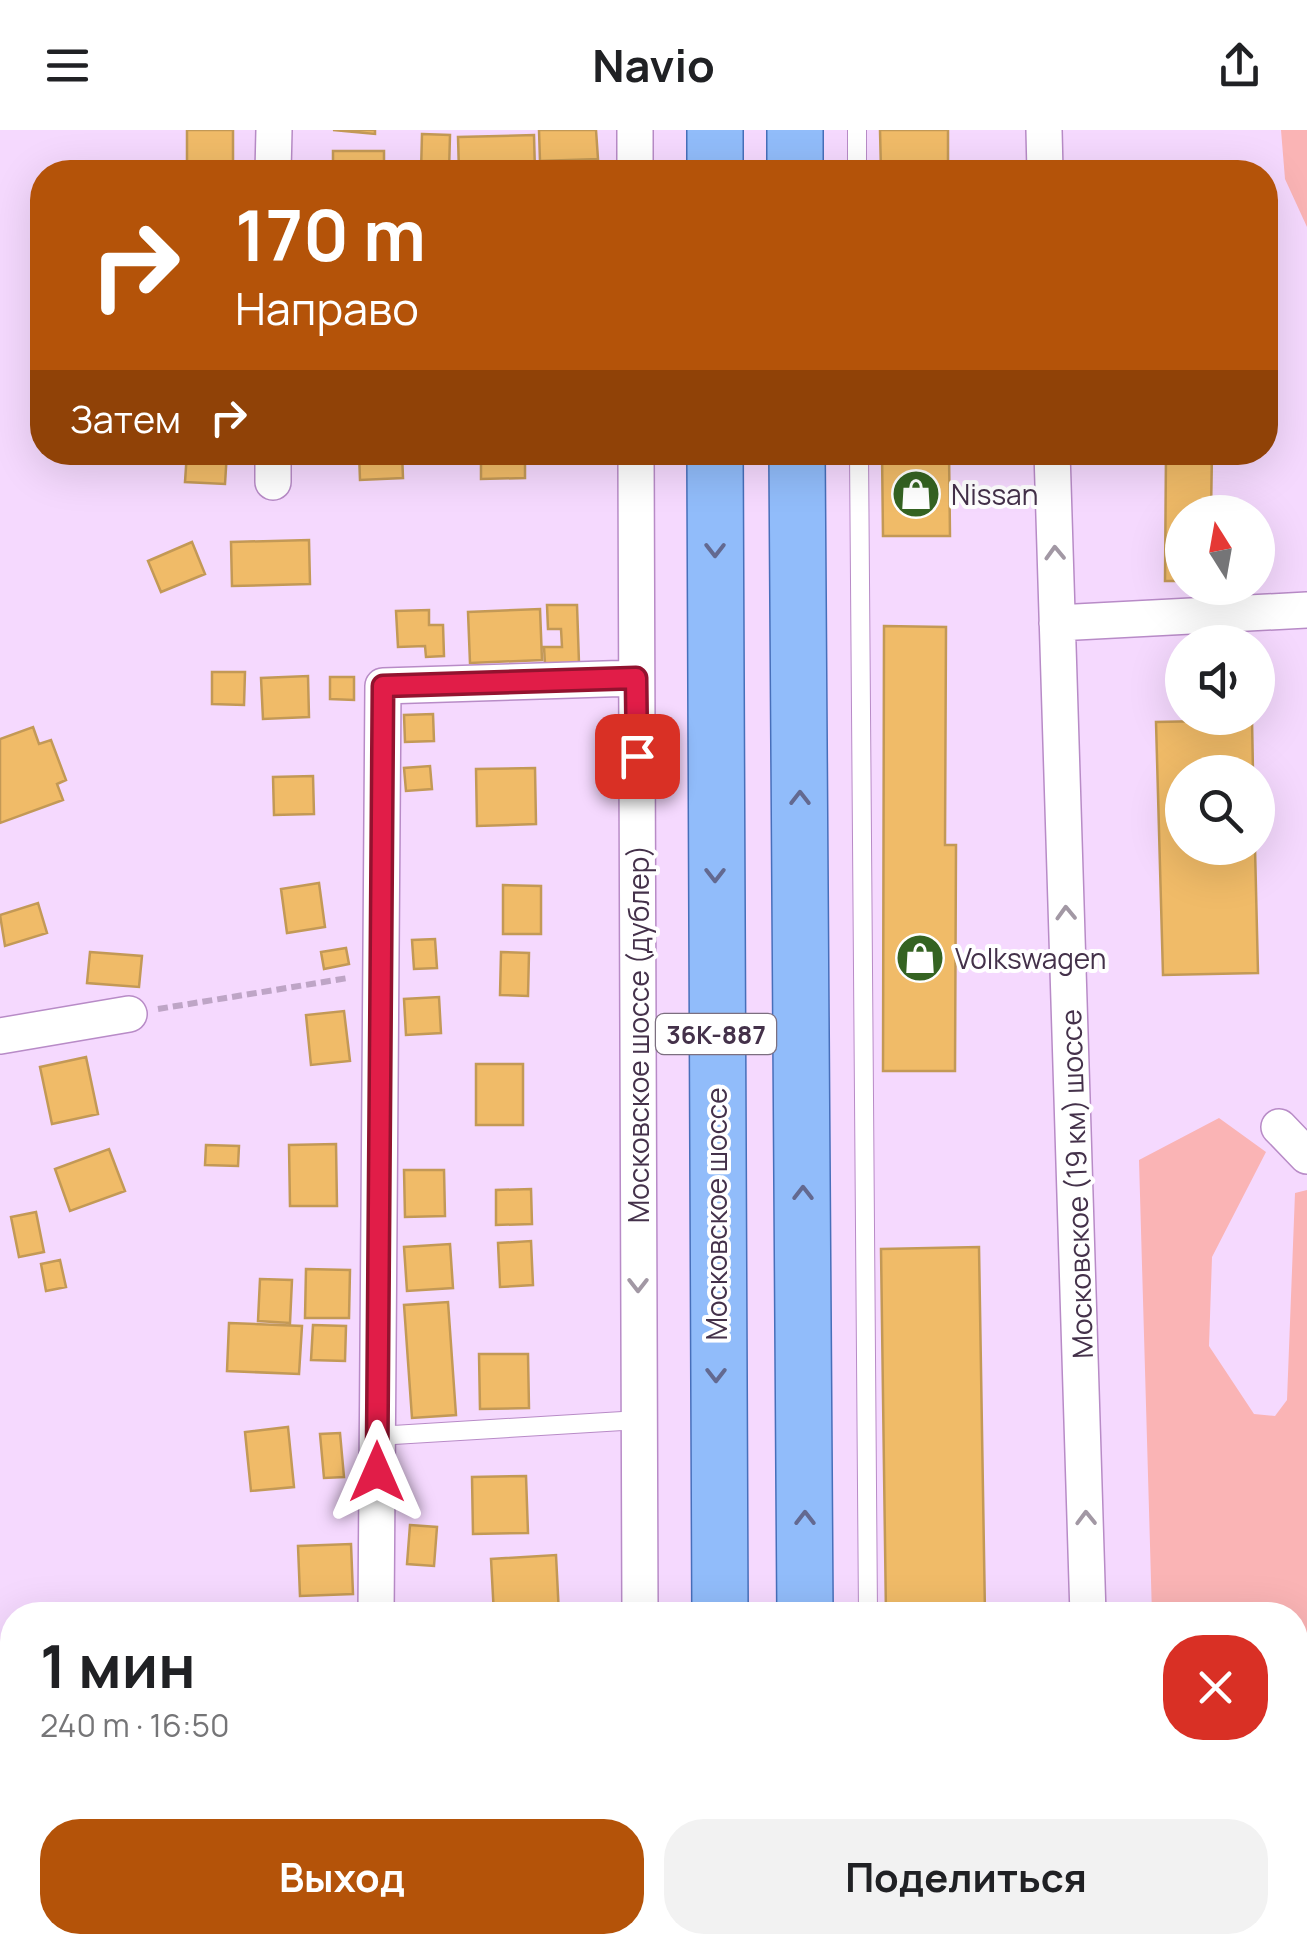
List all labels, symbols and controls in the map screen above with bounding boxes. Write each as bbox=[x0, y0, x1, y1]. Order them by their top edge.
text: Navio bbox=[592, 34, 715, 96]
icon: menu bbox=[40, 38, 95, 93]
icon: share bbox=[1212, 38, 1267, 93]
text: 170 m bbox=[235, 186, 426, 282]
icon: right bbox=[70, 200, 200, 330]
text: Направо bbox=[235, 277, 419, 339]
icon: right bbox=[201, 390, 256, 445]
text: Затем bbox=[70, 392, 181, 444]
shop icon: Nissan bbox=[890, 468, 942, 520]
place label: Nissan bbox=[951, 475, 1038, 513]
north arrow bbox=[1165, 495, 1275, 605]
map controls bbox=[1165, 495, 1275, 865]
one-way arrow bbox=[704, 542, 726, 558]
one-way arrow bbox=[1045, 545, 1066, 561]
button: sound bbox=[1165, 625, 1275, 735]
pin bbox=[595, 714, 680, 799]
icon: arrive bbox=[610, 729, 665, 784]
button: search bbox=[1165, 755, 1275, 865]
one-way arrow bbox=[789, 789, 811, 804]
street label: Московское шоссе (дублер) bbox=[619, 845, 657, 1223]
one-way arrow bbox=[704, 868, 726, 883]
one-way arrow bbox=[1056, 904, 1077, 920]
shop icon: Volkswagen bbox=[894, 932, 946, 984]
place label: Volkswagen bbox=[955, 939, 1106, 977]
street label: Московское (19 км) шоссе bbox=[1051, 1009, 1101, 1359]
road number: 36К-887 bbox=[656, 1014, 776, 1054]
street label: Московское шоссе bbox=[697, 1087, 735, 1341]
one-way arrow bbox=[792, 1184, 814, 1200]
one-way arrow bbox=[627, 1278, 649, 1293]
one-way arrow bbox=[705, 1368, 727, 1383]
position arrow bbox=[325, 1420, 429, 1524]
one-way arrow bbox=[794, 1509, 816, 1524]
one-way arrow bbox=[1076, 1509, 1097, 1525]
text: 1 мин bbox=[40, 1624, 196, 1706]
button: close bbox=[1163, 1635, 1268, 1740]
text: 240 m · 16:50 bbox=[40, 1703, 229, 1747]
button: Выход bbox=[40, 1819, 644, 1934]
button: Поделиться bbox=[664, 1819, 1268, 1934]

